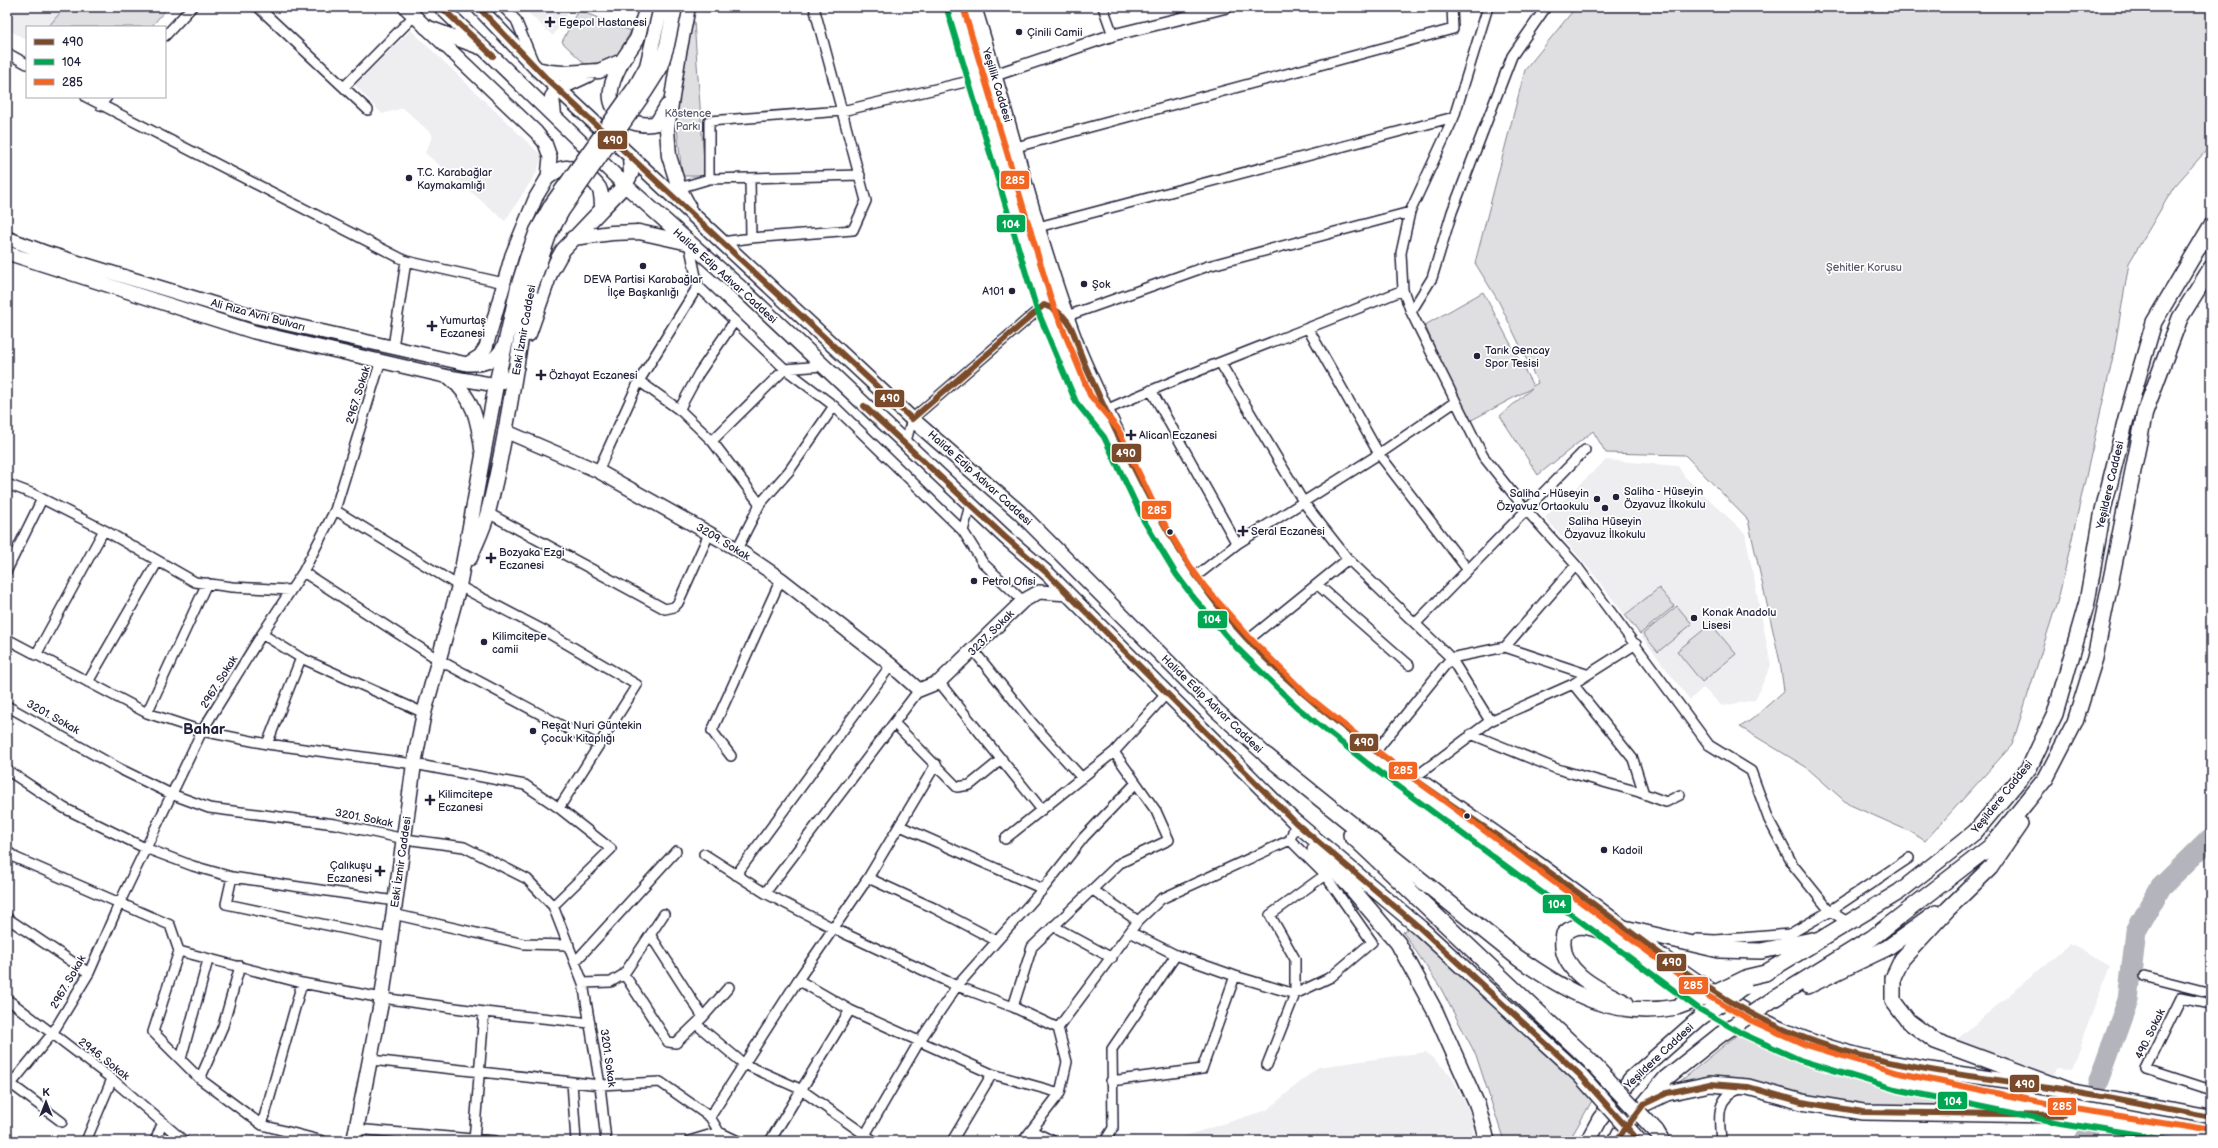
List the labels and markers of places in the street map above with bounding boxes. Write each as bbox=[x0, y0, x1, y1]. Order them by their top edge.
marker: Egepol Hastanesi bbox=[544, 16, 556, 28]
place label: Egepol Hastanesi bbox=[559, 16, 647, 29]
place label: Çinili Camii bbox=[1027, 26, 1082, 39]
marker: Çinili Camii bbox=[1014, 27, 1024, 37]
place label: T.C. Karabağlar Kaymakamlığı bbox=[417, 166, 493, 192]
marker: T.C. Karabağlar Kaymakamlığı bbox=[404, 173, 414, 183]
marker: DEVA Partisi Karabağlar İlçe Başkanlığı bbox=[638, 261, 648, 271]
place label: DEVA Partisi Karabağlar İlçe Başkanlığı bbox=[583, 273, 704, 299]
place label: Şok bbox=[1092, 278, 1111, 291]
marker: Şok bbox=[1079, 279, 1089, 289]
place label: A101 bbox=[982, 285, 1004, 298]
marker: A101 bbox=[1007, 286, 1017, 296]
place label: Yumurtaş Eczanesi bbox=[439, 314, 487, 340]
marker: Yumurtaş Eczanesi bbox=[427, 321, 437, 331]
place label: Tarık Gencay Spor Tesisi bbox=[1485, 344, 1550, 370]
marker: Tarık Gencay Spor Tesisi bbox=[1472, 351, 1482, 361]
place label: Özhayat Eczanesi bbox=[549, 368, 638, 382]
marker: Özhayat Eczanesi bbox=[536, 370, 546, 380]
place label: Alican Eczanesi bbox=[1139, 429, 1217, 442]
marker: Alican Eczanesi bbox=[1126, 430, 1136, 440]
place label: Saliha - Hüseyin Özyavuz İlkokulu bbox=[1624, 485, 1706, 511]
place label: Saliha - Hüseyin Özyavuz Ortaokulu bbox=[1497, 487, 1589, 513]
marker: Saliha - Hüseyin Özyavuz İlkokulu bbox=[1611, 492, 1621, 502]
marker: Saliha - Hüseyin Özyavuz Ortaokulu bbox=[1592, 494, 1602, 504]
marker: Saliha Hüseyin Özyavuz İlkokulu bbox=[1600, 503, 1610, 513]
place label: Saliha Hüseyin Özyavuz İlkokulu bbox=[1564, 515, 1646, 541]
place label: Seral Eczanesi bbox=[1251, 525, 1325, 538]
marker: Seral Eczanesi bbox=[1238, 526, 1248, 536]
unlabelled marker bbox=[1165, 527, 1175, 537]
place label: Bozyaka Ezgi Eczanesi bbox=[499, 546, 565, 572]
marker: Bozyaka Ezgi Eczanesi bbox=[486, 553, 496, 563]
place label: Petrol Ofisi bbox=[982, 575, 1036, 588]
marker: Petrol Ofisi bbox=[969, 576, 979, 586]
place label: Konak Anadolu Lisesi bbox=[1702, 606, 1776, 632]
marker: Konak Anadolu Lisesi bbox=[1689, 613, 1699, 623]
place label: Kilimcitepe camii bbox=[492, 630, 547, 656]
marker: Kilimcitepe camii bbox=[479, 637, 489, 647]
place label: Reşat Nuri Güntekin Çocuk Kitaplığı bbox=[541, 719, 642, 745]
marker: Reşat Nuri Güntekin Çocuk Kitaplığı bbox=[528, 726, 538, 736]
place label: Kilimcitepe Eczanesi bbox=[438, 788, 493, 814]
marker: Kilimcitepe Eczanesi bbox=[425, 795, 435, 805]
unlabelled marker bbox=[1462, 811, 1472, 821]
place label: Kadoil bbox=[1612, 844, 1643, 857]
marker: Kadoil bbox=[1599, 845, 1609, 855]
place label: Çalıkuşu Eczanesi bbox=[327, 859, 372, 885]
marker: Çalıkuşu Eczanesi bbox=[375, 866, 385, 876]

